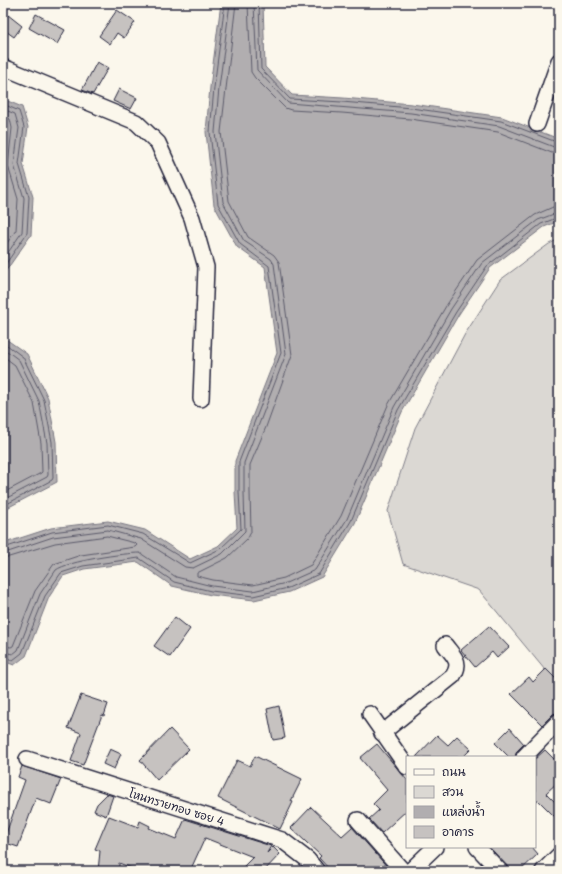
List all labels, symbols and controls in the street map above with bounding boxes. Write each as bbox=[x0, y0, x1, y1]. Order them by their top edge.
legend bbox=[406, 756, 536, 848]
text: ถนน bbox=[442, 762, 466, 780]
text: สวน bbox=[442, 782, 463, 800]
street label: โหนทรายทอง ซอย 4 bbox=[127, 784, 227, 830]
text: แหล่งน้ำ bbox=[442, 801, 485, 820]
text: อาคาร bbox=[442, 822, 474, 840]

